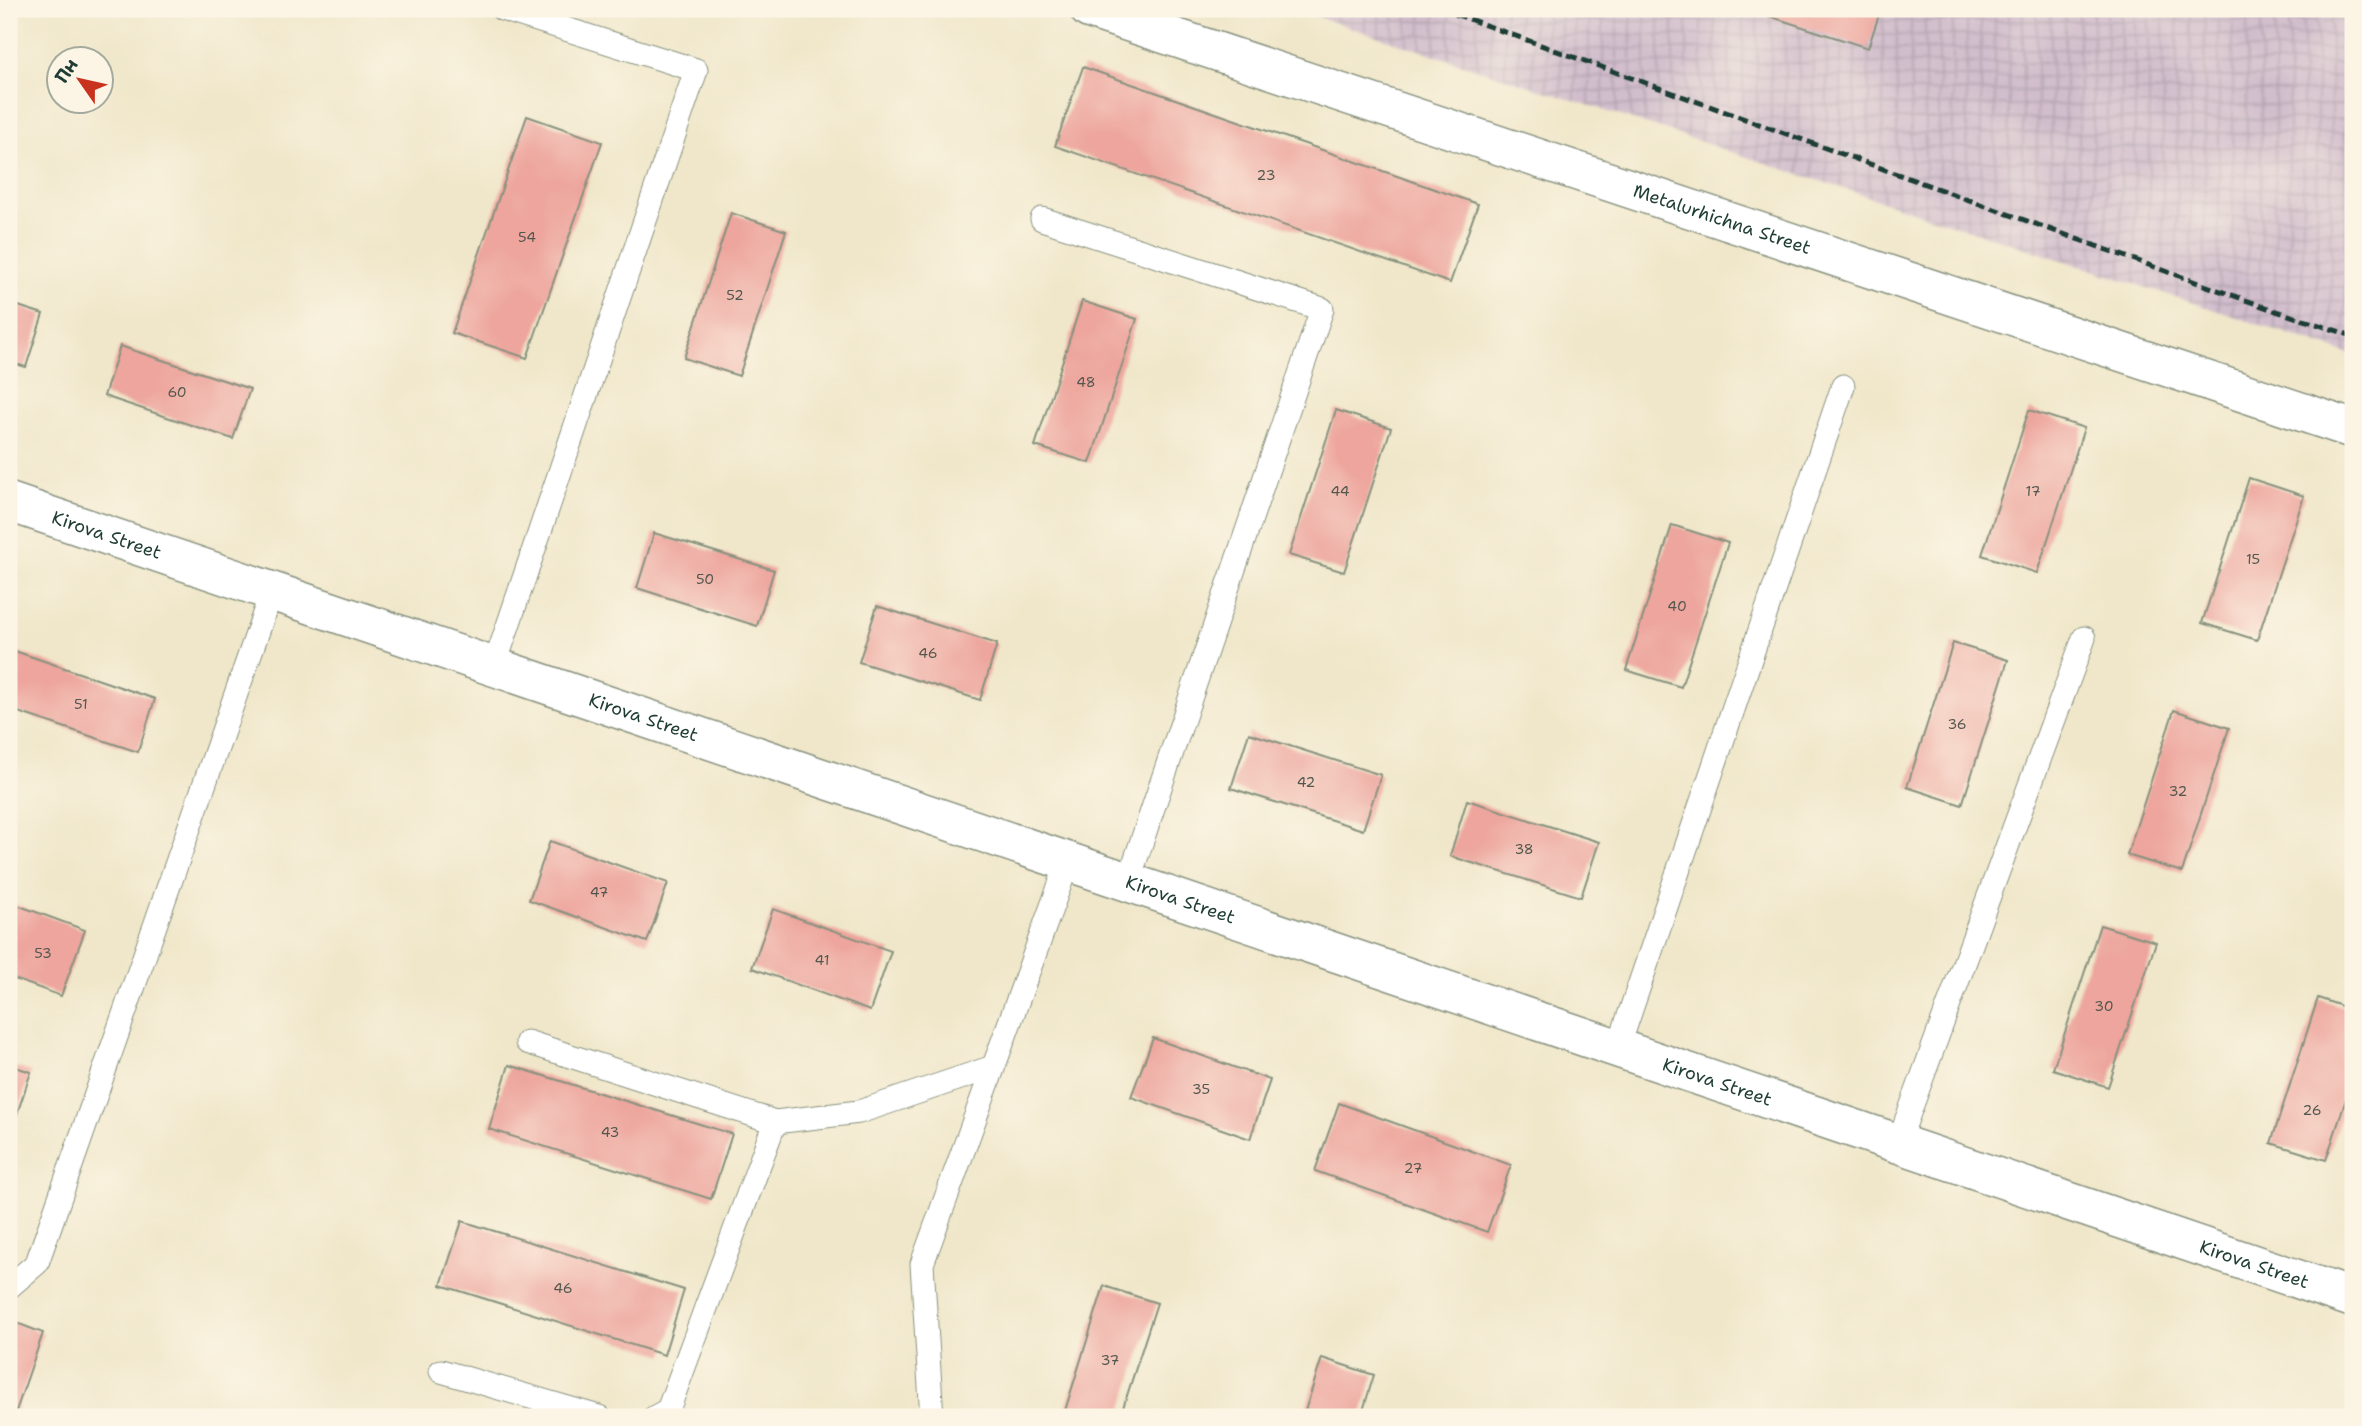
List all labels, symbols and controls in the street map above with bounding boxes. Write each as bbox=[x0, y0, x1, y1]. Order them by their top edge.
north arrow bbox=[46, 46, 116, 116]
text: Пн bbox=[49, 53, 84, 88]
house number: 23 bbox=[1257, 166, 1275, 184]
street label: Metalurhichna Street bbox=[1630, 179, 1814, 260]
house number: 54 bbox=[518, 228, 536, 246]
house number: 52 bbox=[726, 286, 744, 304]
house number: 48 bbox=[1076, 373, 1096, 391]
house number: 60 bbox=[167, 383, 187, 401]
house number: 44 bbox=[1330, 482, 1350, 500]
house number: 17 bbox=[2026, 482, 2040, 500]
street label: Kirova Street bbox=[49, 505, 165, 565]
house number: 15 bbox=[2246, 550, 2260, 568]
house number: 50 bbox=[696, 570, 714, 588]
house number: 40 bbox=[1667, 597, 1687, 615]
house number: 46 bbox=[918, 644, 938, 662]
street label: Kirova Street bbox=[586, 688, 701, 747]
house number: 51 bbox=[74, 695, 88, 713]
house number: 36 bbox=[1947, 715, 1967, 733]
house number: 42 bbox=[1297, 773, 1315, 791]
house number: 32 bbox=[2169, 782, 2187, 800]
house number: 38 bbox=[1514, 840, 1534, 858]
street label: Kirova Street bbox=[1122, 870, 1238, 930]
house number: 47 bbox=[590, 883, 608, 901]
house number: 53 bbox=[34, 944, 52, 962]
house number: 41 bbox=[815, 951, 829, 969]
house number: 30 bbox=[2094, 997, 2114, 1015]
street label: Kirova Street bbox=[1659, 1052, 1775, 1112]
house number: 35 bbox=[1192, 1080, 1210, 1098]
house number: 26 bbox=[2303, 1101, 2322, 1119]
house number: 43 bbox=[601, 1123, 619, 1141]
house number: 27 bbox=[1404, 1159, 1422, 1177]
street label: Kirova Street bbox=[2196, 1235, 2312, 1294]
house number: 46 bbox=[553, 1279, 573, 1297]
house number: 37 bbox=[1101, 1351, 1119, 1369]

